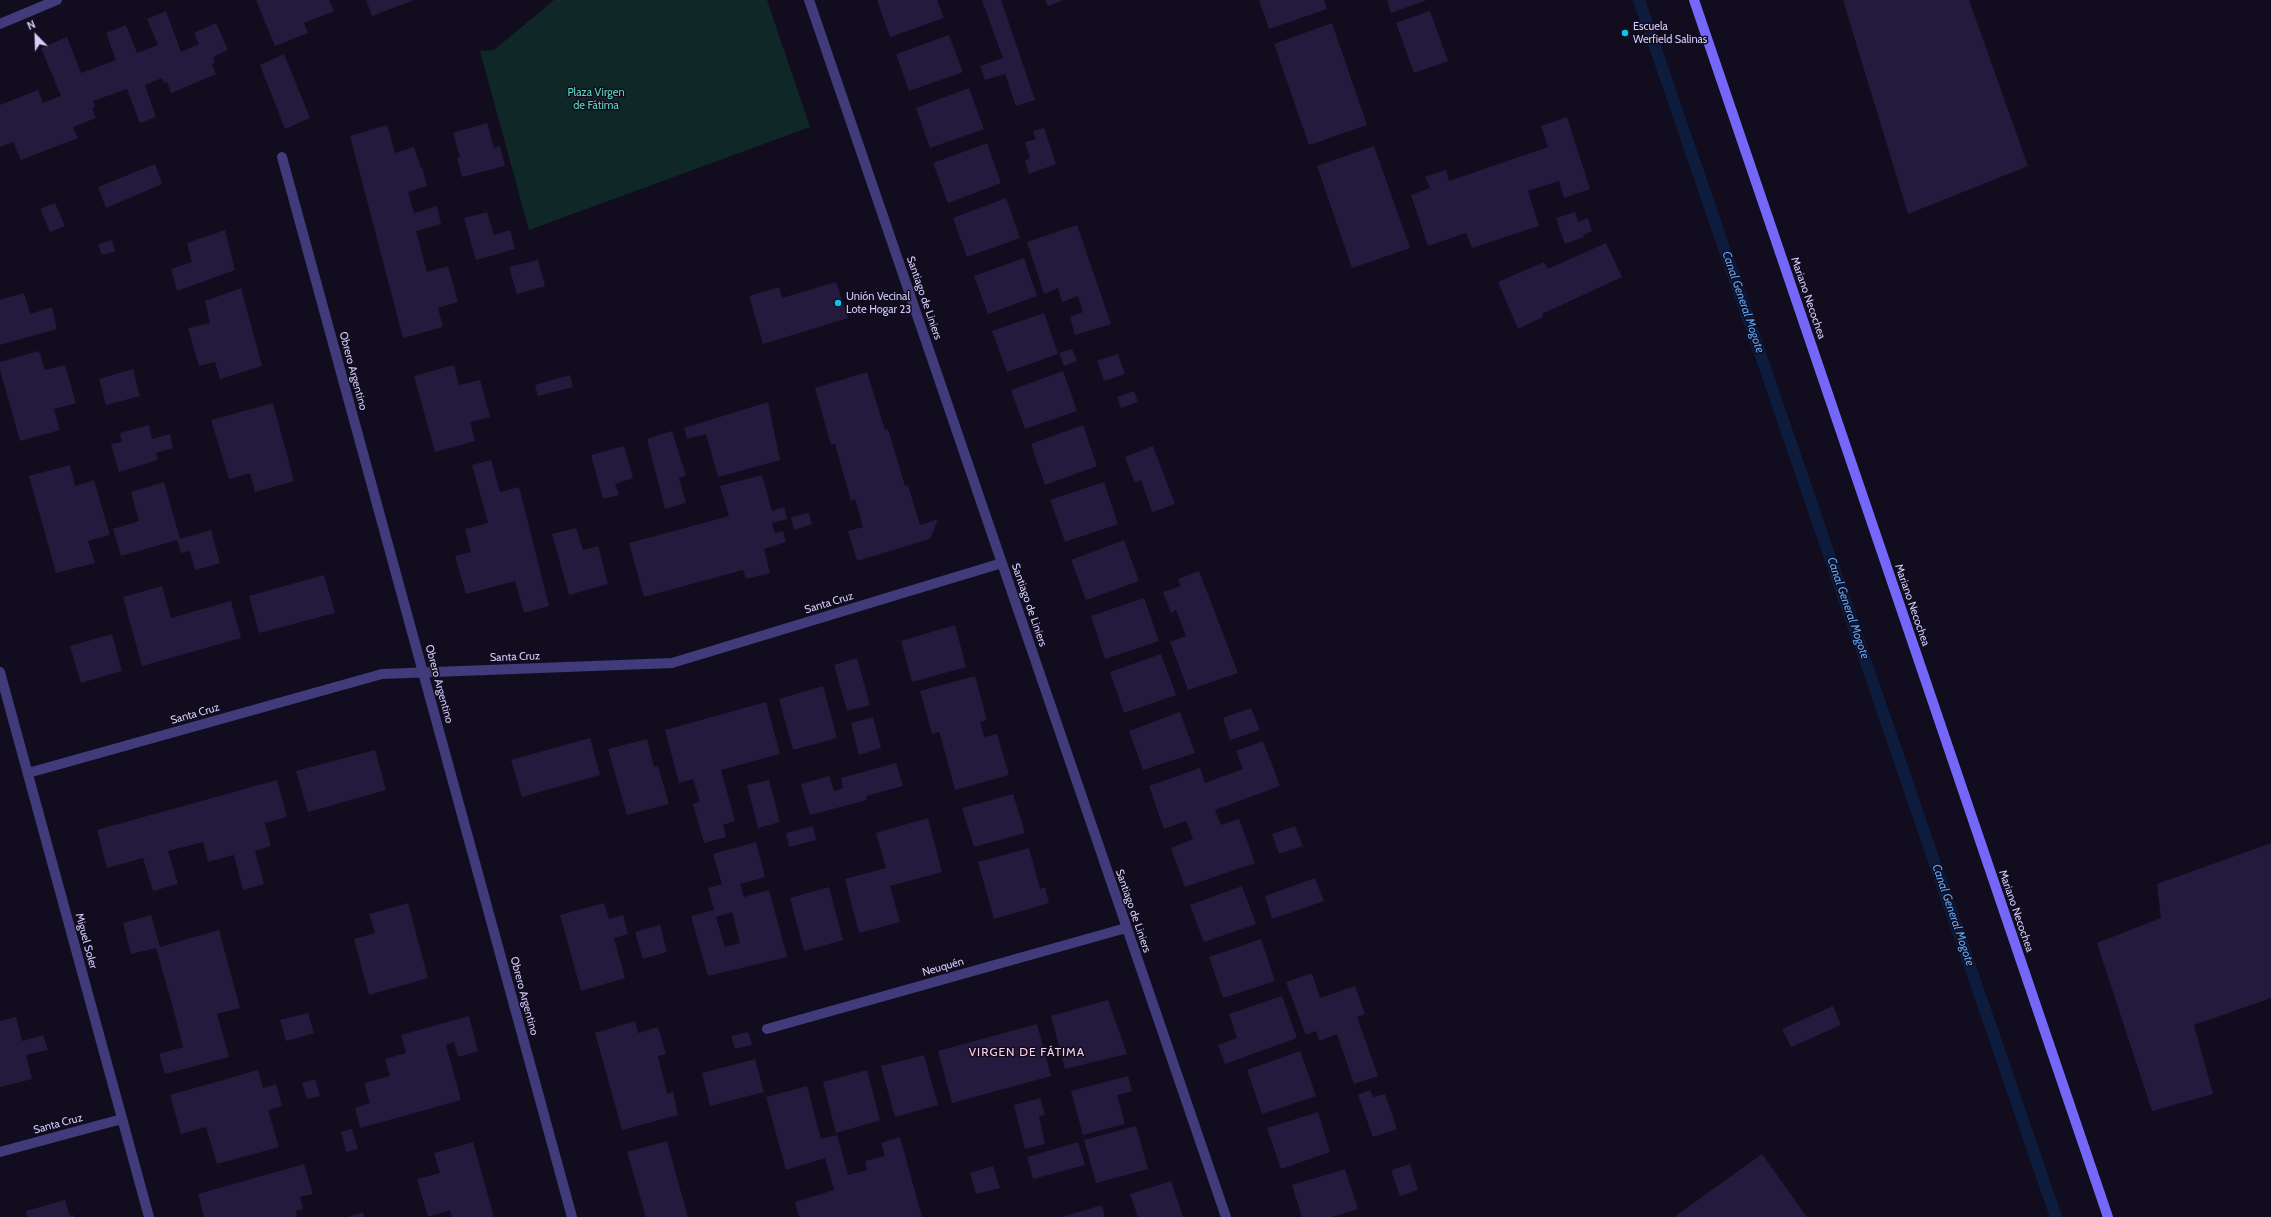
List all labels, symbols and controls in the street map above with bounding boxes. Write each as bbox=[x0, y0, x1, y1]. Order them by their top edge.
north arrow bbox=[16, 16, 56, 56]
text: N bbox=[25, 17, 38, 33]
place label: Escuela Werfield Salinas bbox=[1633, 20, 1707, 46]
marker: Escuela Werfield Salinas bbox=[1620, 28, 1630, 38]
park label: Plaza Virgen de Fátima bbox=[567, 86, 625, 112]
water label: Canal General Mogote bbox=[1719, 249, 1767, 355]
street label: Santiago de Liniers bbox=[904, 255, 944, 341]
street label: Mariano Necochea bbox=[1788, 255, 1828, 341]
place label: Unión Vecinal Lote Hogar 23 bbox=[846, 290, 911, 316]
marker: Unión Vecinal Lote Hogar 23 bbox=[833, 298, 843, 308]
street label: Obrero Argentino bbox=[336, 330, 370, 412]
water label: Canal General Mogote bbox=[1824, 555, 1872, 661]
street label: Santiago de Liniers bbox=[1009, 562, 1049, 648]
street label: Mariano Necochea bbox=[1892, 562, 1932, 648]
street label: Santa Cruz bbox=[803, 589, 855, 617]
street label: Obrero Argentino bbox=[422, 643, 456, 725]
street label: Santa Cruz bbox=[490, 650, 540, 664]
street label: Santa Cruz bbox=[169, 701, 221, 727]
water label: Canal General Mogote bbox=[1929, 862, 1977, 968]
street label: Santiago de Liniers bbox=[1113, 868, 1153, 954]
street label: Mariano Necochea bbox=[1996, 868, 2036, 954]
street label: Miguel Soler bbox=[72, 912, 100, 970]
street label: Obrero Argentino bbox=[507, 955, 541, 1037]
street label: Neuquén bbox=[921, 955, 965, 979]
district label: VIRGEN DE FÁTIMA bbox=[969, 1045, 1085, 1059]
street label: Santa Cruz bbox=[32, 1111, 84, 1137]

